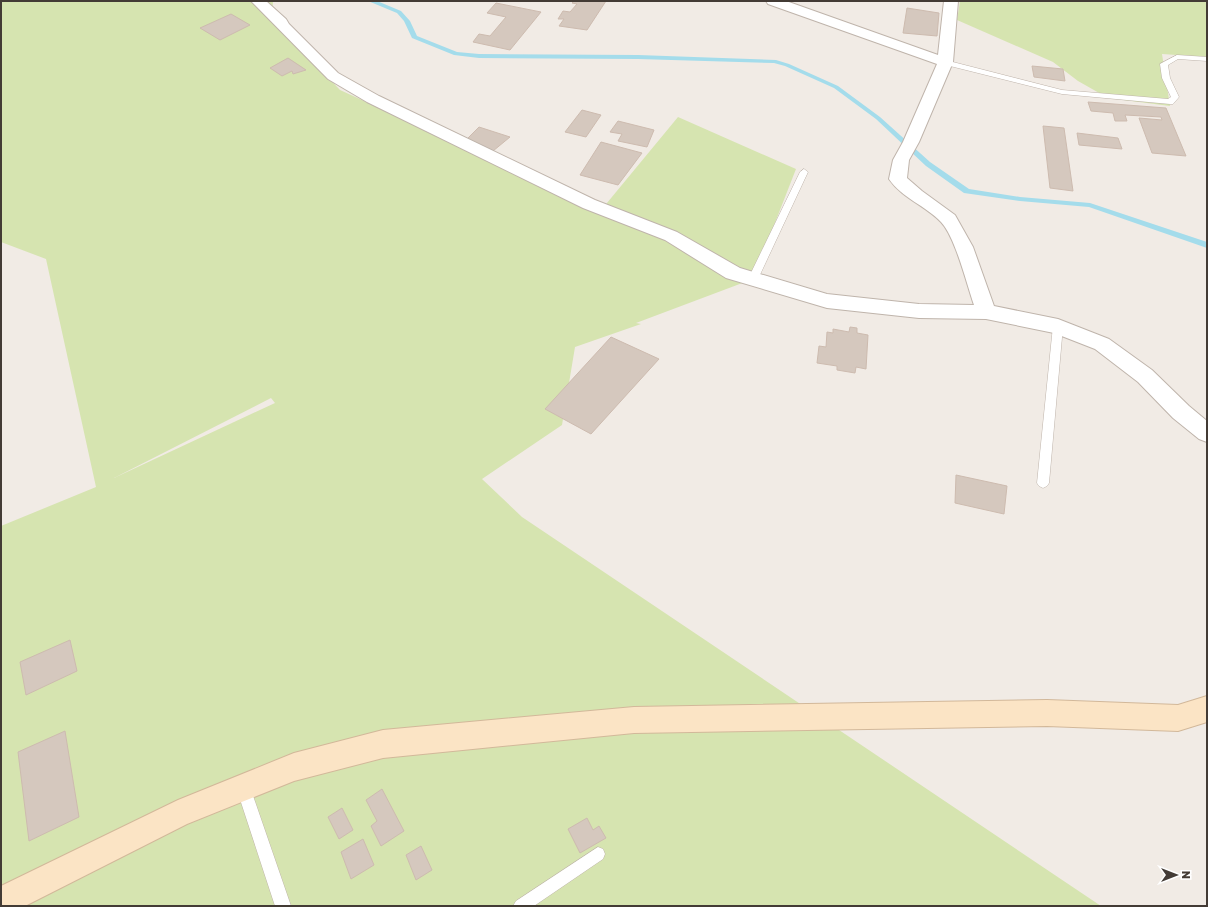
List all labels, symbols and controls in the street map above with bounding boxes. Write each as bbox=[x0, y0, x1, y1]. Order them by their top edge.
north arrow bbox=[1156, 855, 1196, 895]
text: N bbox=[1180, 871, 1193, 879]

